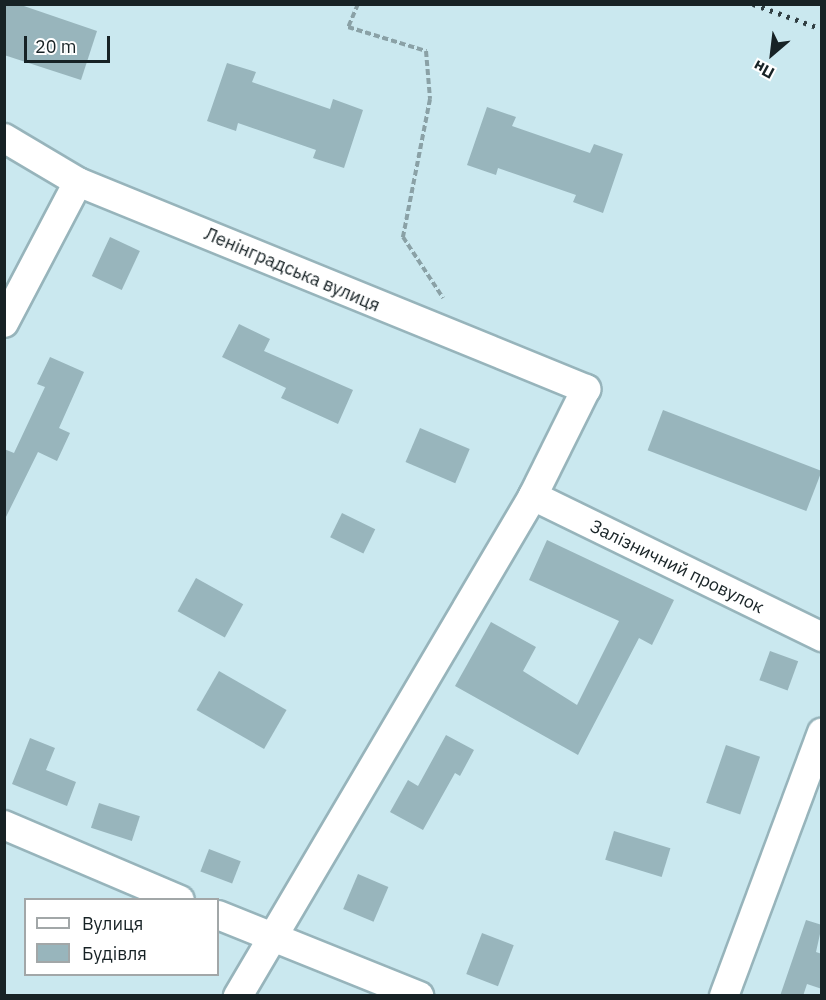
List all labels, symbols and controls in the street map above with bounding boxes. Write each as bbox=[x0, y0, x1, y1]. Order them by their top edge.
scale bar bbox=[27, 24, 112, 62]
north arrow bbox=[742, 24, 802, 84]
text: 20 m bbox=[35, 35, 77, 58]
text: Пн bbox=[750, 56, 778, 84]
street label: Ленінградська вулиця bbox=[201, 223, 383, 317]
street label: Залізничний провулок bbox=[587, 516, 767, 618]
legend bbox=[24, 898, 219, 976]
text: Вулиця bbox=[82, 912, 143, 935]
text: Будівля bbox=[82, 942, 147, 965]

